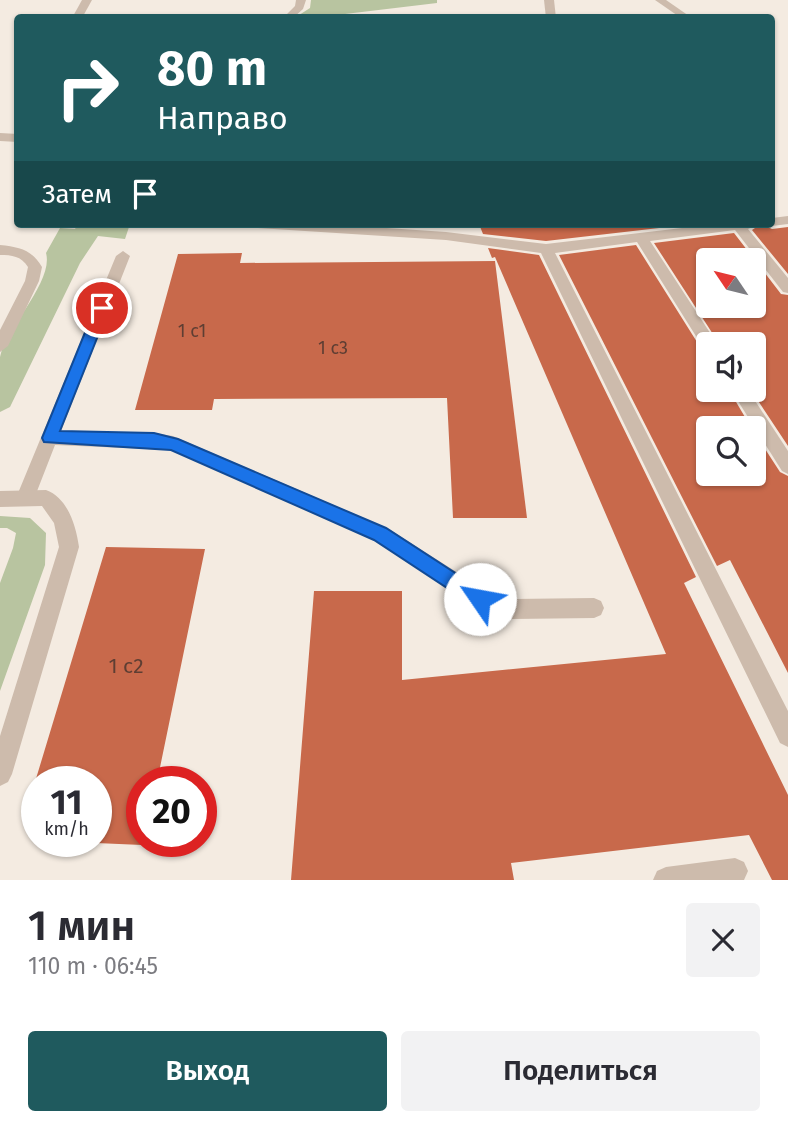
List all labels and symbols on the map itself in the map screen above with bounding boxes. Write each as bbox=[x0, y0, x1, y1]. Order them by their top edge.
north arrow bbox=[696, 248, 766, 318]
pin bbox=[72, 278, 132, 338]
house number: 1 с1 bbox=[178, 320, 206, 342]
house number: 1 с3 bbox=[318, 337, 348, 359]
position arrow bbox=[443, 562, 517, 636]
house number: 1 с2 bbox=[108, 653, 144, 679]
speed limit sign: 20 bbox=[126, 766, 217, 857]

